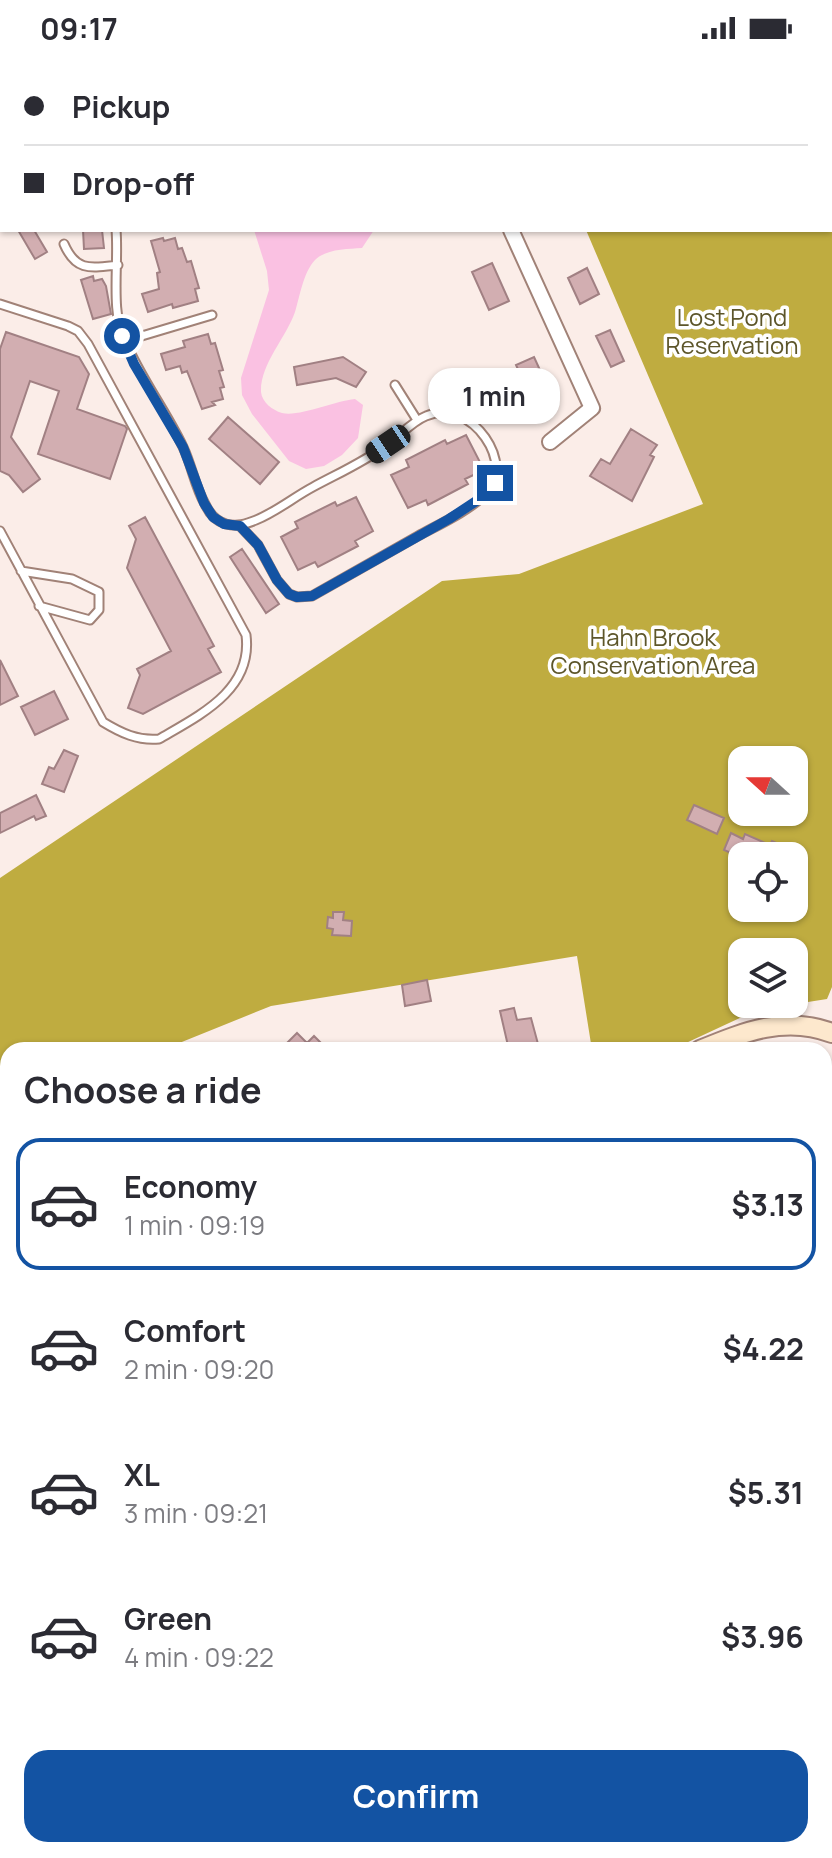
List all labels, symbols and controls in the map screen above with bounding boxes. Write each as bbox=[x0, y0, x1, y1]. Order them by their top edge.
text: 09:17 bbox=[40, 8, 118, 49]
text: Pickup bbox=[72, 86, 170, 127]
text: Drop-off bbox=[72, 163, 194, 204]
park label: Lost Pond Reservation bbox=[666, 300, 798, 361]
route start bbox=[104, 318, 140, 354]
callout: 1 min bbox=[429, 367, 561, 423]
text: 1 min bbox=[462, 378, 526, 414]
car bbox=[361, 421, 415, 467]
route end bbox=[477, 465, 513, 501]
park label: Hahn Brook Conservation Area bbox=[551, 620, 755, 681]
north arrow bbox=[728, 746, 808, 826]
map controls bbox=[728, 746, 808, 1018]
button: locate bbox=[728, 842, 808, 922]
button: layers bbox=[728, 938, 808, 1018]
text: Choose a ride bbox=[24, 1065, 262, 1114]
text: Economy bbox=[124, 1166, 257, 1207]
icon: car bbox=[28, 1168, 100, 1240]
text: $3.13 bbox=[732, 1184, 804, 1225]
text: 1 min · 09:19 bbox=[124, 1207, 265, 1243]
text: Comfort bbox=[124, 1310, 246, 1351]
icon: car bbox=[28, 1312, 100, 1384]
text: $4.22 bbox=[723, 1328, 804, 1369]
text: 2 min · 09:20 bbox=[124, 1351, 274, 1387]
text: XL bbox=[124, 1454, 160, 1495]
icon: car bbox=[28, 1456, 100, 1528]
text: $5.31 bbox=[728, 1472, 804, 1513]
text: 3 min · 09:21 bbox=[124, 1495, 268, 1531]
text: Green bbox=[124, 1598, 212, 1639]
icon: car bbox=[28, 1600, 100, 1672]
text: $3.96 bbox=[721, 1616, 804, 1657]
text: 4 min · 09:22 bbox=[124, 1639, 274, 1675]
button: Confirm bbox=[24, 1750, 808, 1842]

